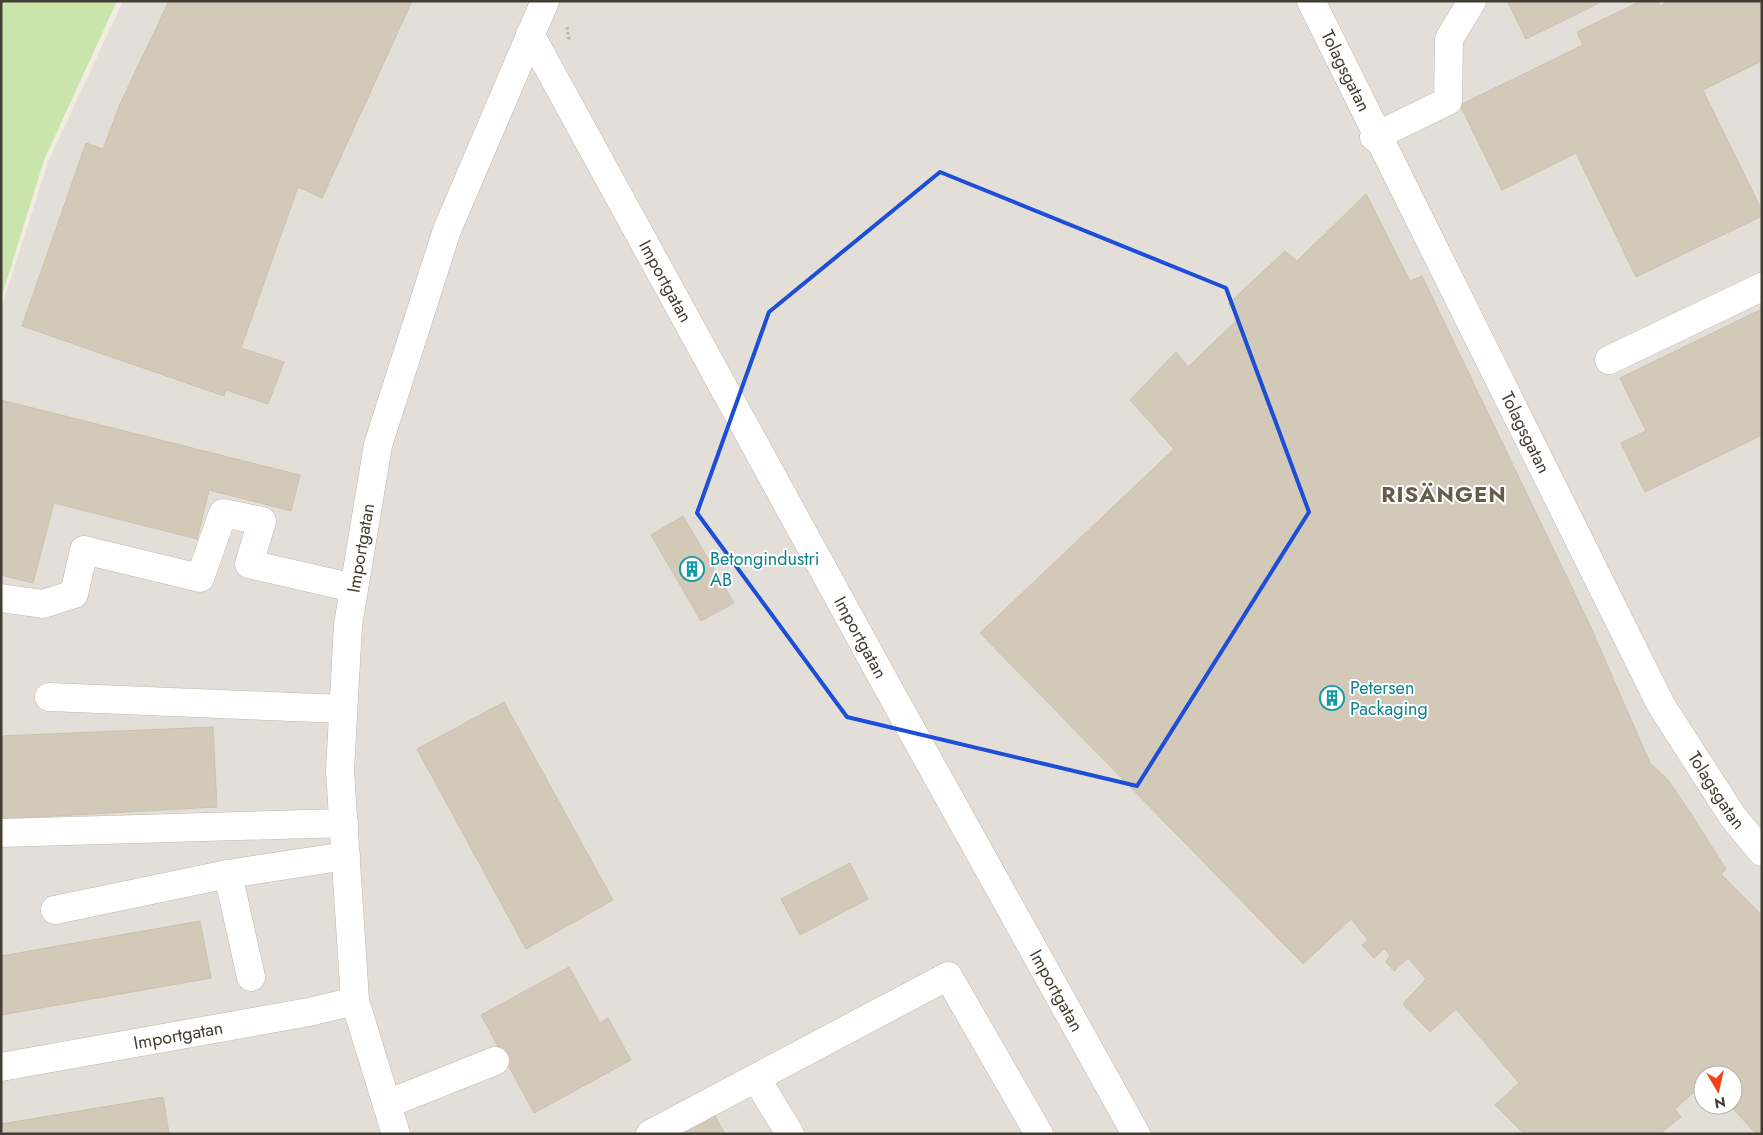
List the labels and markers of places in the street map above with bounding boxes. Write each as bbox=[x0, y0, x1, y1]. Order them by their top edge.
place label: Betongindustri AB bbox=[710, 546, 819, 593]
building icon: Betongindustri AB bbox=[679, 556, 705, 582]
place label: Petersen Packaging bbox=[1350, 675, 1428, 722]
building icon: Petersen Packaging bbox=[1319, 685, 1345, 711]

